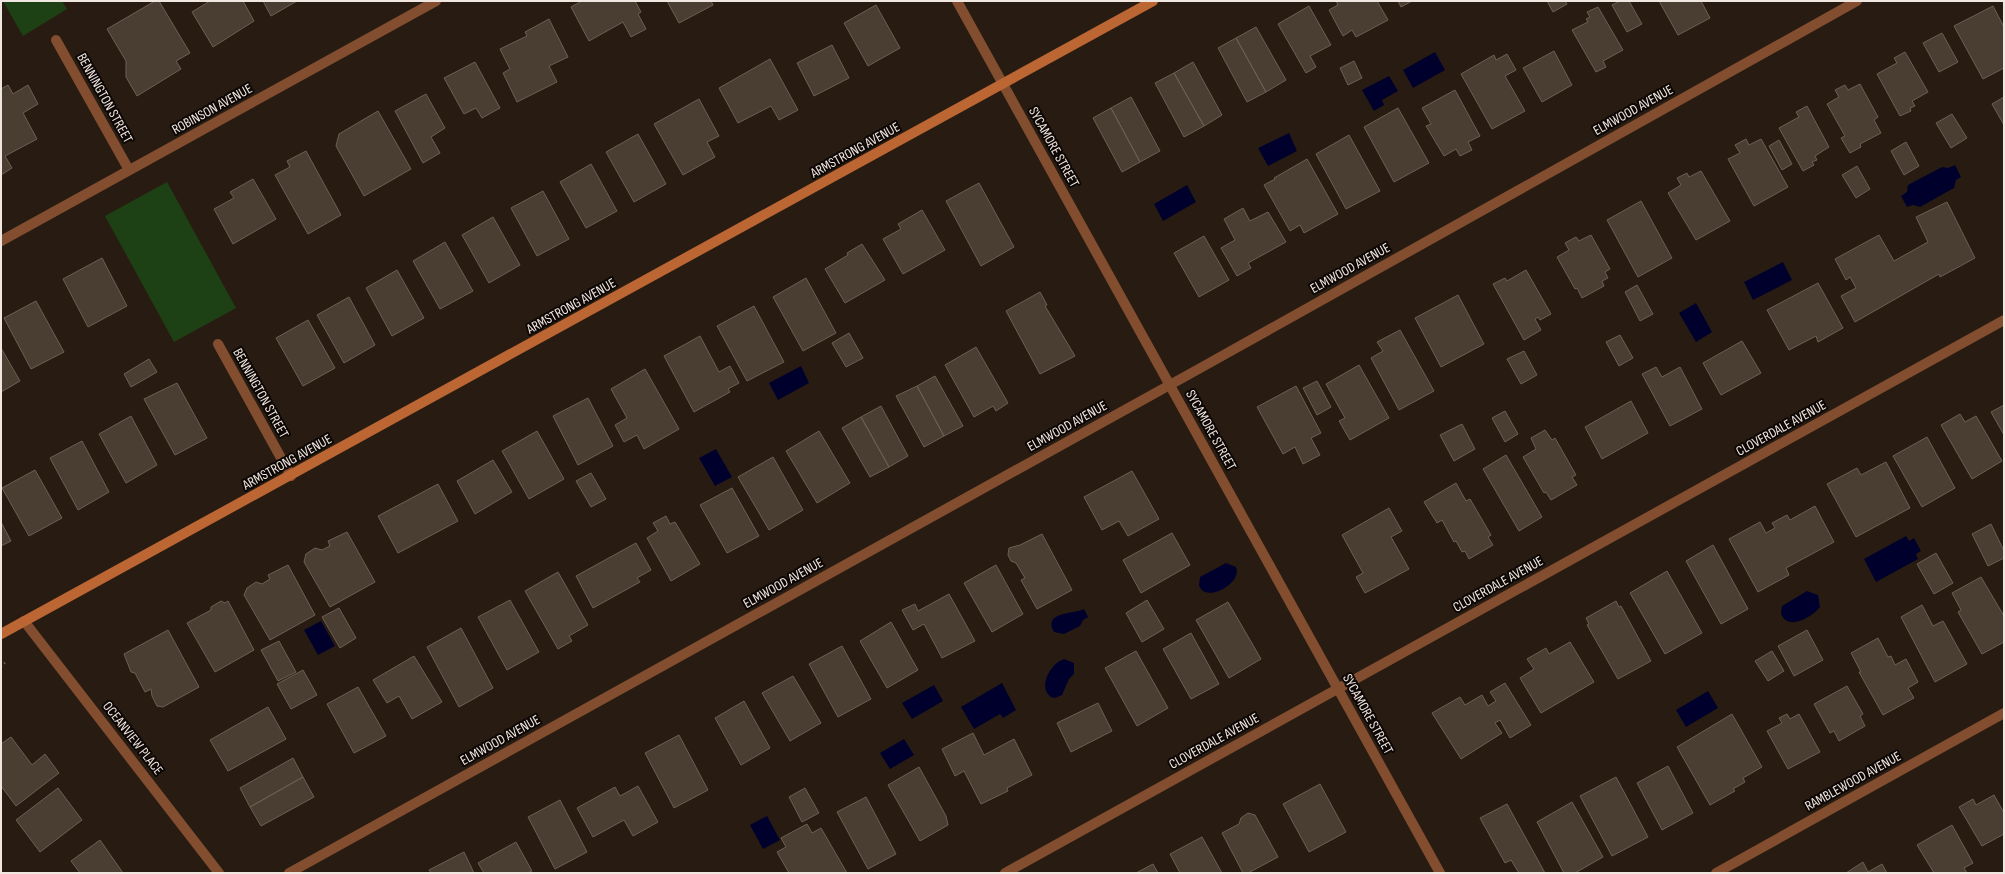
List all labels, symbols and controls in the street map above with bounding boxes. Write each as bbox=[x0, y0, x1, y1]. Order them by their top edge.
street label: BENNINGTON STREET bbox=[73, 50, 137, 146]
street label: ROBINSON AVENUE bbox=[169, 80, 255, 138]
street label: ELMWOOD AVENUE bbox=[1590, 81, 1676, 139]
street label: SYCAMORE STREET bbox=[1025, 104, 1083, 190]
street label: ARMSTRONG AVENUE bbox=[806, 118, 903, 182]
street label: ELMWOOD AVENUE bbox=[1307, 239, 1393, 297]
street label: ARMSTRONG AVENUE bbox=[522, 274, 619, 338]
street label: BENNINGTON STREET bbox=[229, 345, 293, 441]
street label: SYCAMORE STREET bbox=[1182, 387, 1240, 473]
street label: CLOVERDALE AVENUE bbox=[1733, 396, 1829, 460]
street label: ELMWOOD AVENUE bbox=[1024, 397, 1110, 455]
street label: ARMSTRONG AVENUE bbox=[238, 430, 335, 494]
street label: CLOVERDALE AVENUE bbox=[1450, 552, 1546, 616]
street label: ELMWOOD AVENUE bbox=[740, 554, 826, 612]
street label: SYCAMORE STREET bbox=[1339, 671, 1397, 757]
street label: OCEANVIEW PLACE bbox=[99, 698, 167, 778]
street label: CLOVERDALE AVENUE bbox=[1166, 709, 1262, 773]
street label: ELMWOOD AVENUE bbox=[457, 711, 543, 769]
street label: RAMBLEWOOD AVENUE bbox=[1802, 747, 1904, 814]

